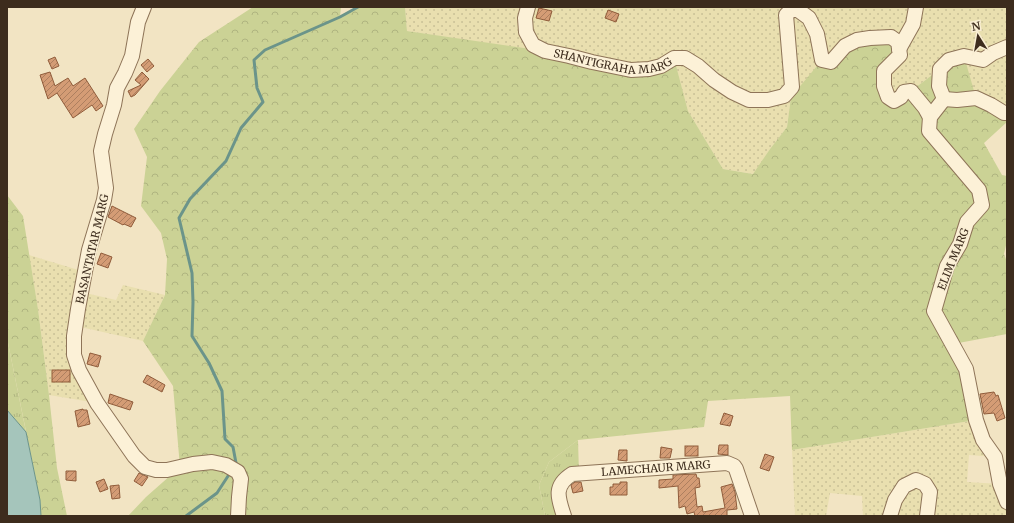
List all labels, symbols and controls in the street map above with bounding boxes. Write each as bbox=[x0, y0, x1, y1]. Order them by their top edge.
north arrow bbox=[958, 16, 998, 56]
text: N bbox=[970, 18, 982, 34]
street label: SHANTIGRAHA MARG bbox=[552, 46, 674, 77]
street label: BASANTATAR MARG bbox=[73, 193, 111, 305]
street label: ELIM MARG bbox=[934, 226, 972, 292]
street label: LAMECHAUR MARG bbox=[601, 457, 711, 479]

